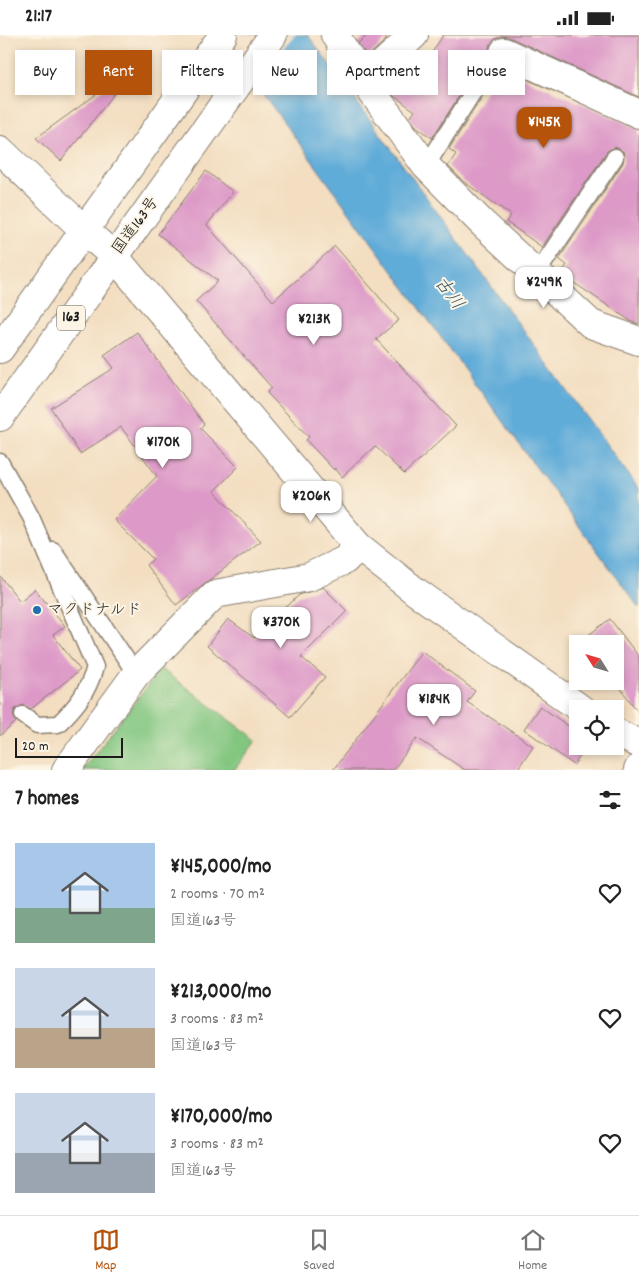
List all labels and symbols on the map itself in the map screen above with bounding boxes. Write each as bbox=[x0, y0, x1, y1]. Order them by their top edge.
pin: ¥145K bbox=[509, 107, 579, 149]
street label: 国道163号 bbox=[107, 192, 165, 260]
pin: ¥249K bbox=[509, 267, 579, 309]
water label: 古川 bbox=[427, 272, 469, 316]
pin: ¥213K bbox=[279, 303, 349, 346]
road number: 163 bbox=[57, 305, 85, 331]
pin: ¥170K bbox=[128, 427, 198, 469]
pin: ¥206K bbox=[276, 481, 346, 523]
place label: マクドナルド bbox=[47, 599, 142, 622]
marker: マクドナルド bbox=[31, 604, 43, 616]
pin: ¥370K bbox=[246, 607, 316, 649]
north arrow bbox=[569, 635, 624, 690]
pin: ¥184K bbox=[399, 683, 469, 726]
scale bar bbox=[15, 735, 122, 758]

